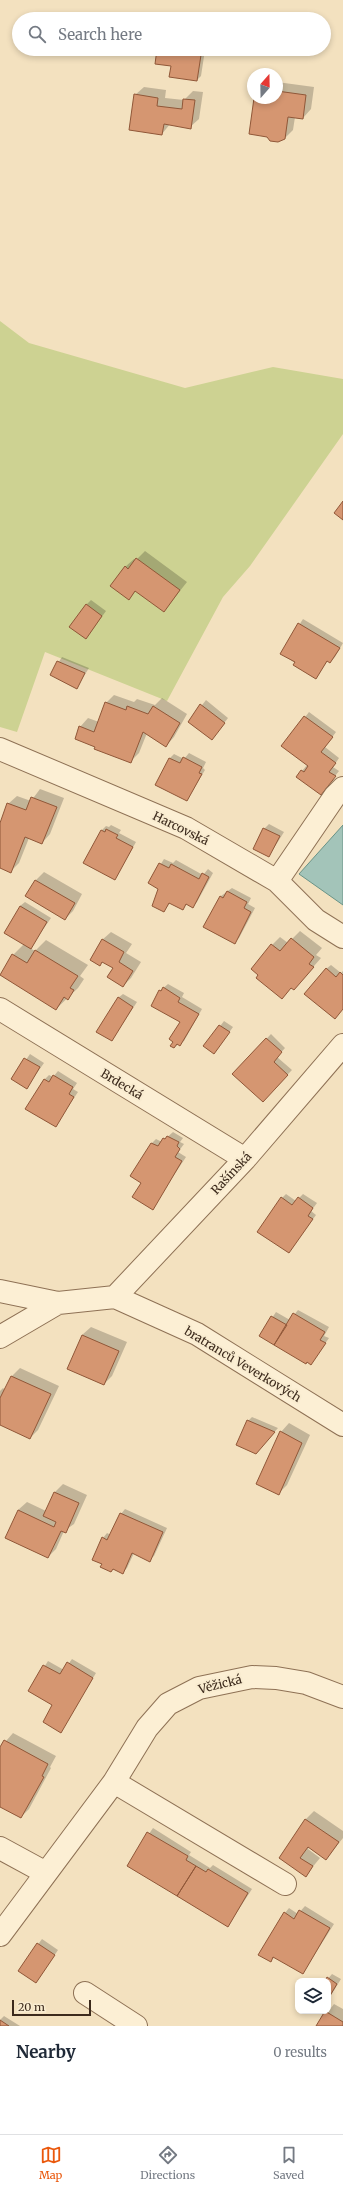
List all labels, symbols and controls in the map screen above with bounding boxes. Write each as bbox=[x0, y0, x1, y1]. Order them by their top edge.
search box bbox=[12, 12, 331, 56]
icon: search bbox=[26, 23, 48, 45]
text: Search here bbox=[58, 25, 142, 44]
north arrow bbox=[247, 68, 283, 104]
street label: Harcovská bbox=[151, 808, 212, 848]
street label: Brdecká bbox=[98, 1066, 146, 1103]
street label: Rašínská bbox=[208, 1148, 255, 1197]
street label: bratranců Veverkových bbox=[181, 1323, 304, 1405]
street label: Věžická bbox=[196, 1671, 244, 1697]
map controls bbox=[295, 1978, 331, 2014]
button: layers bbox=[295, 1978, 331, 2014]
scale bar bbox=[12, 1998, 91, 2017]
text: 20 m bbox=[18, 2000, 45, 2014]
text: Nearby bbox=[16, 2041, 76, 2063]
text: 0 results bbox=[273, 2044, 327, 2061]
tab: Map bbox=[39, 2144, 62, 2182]
tab: Directions bbox=[140, 2144, 195, 2182]
tab: Saved bbox=[273, 2144, 304, 2182]

